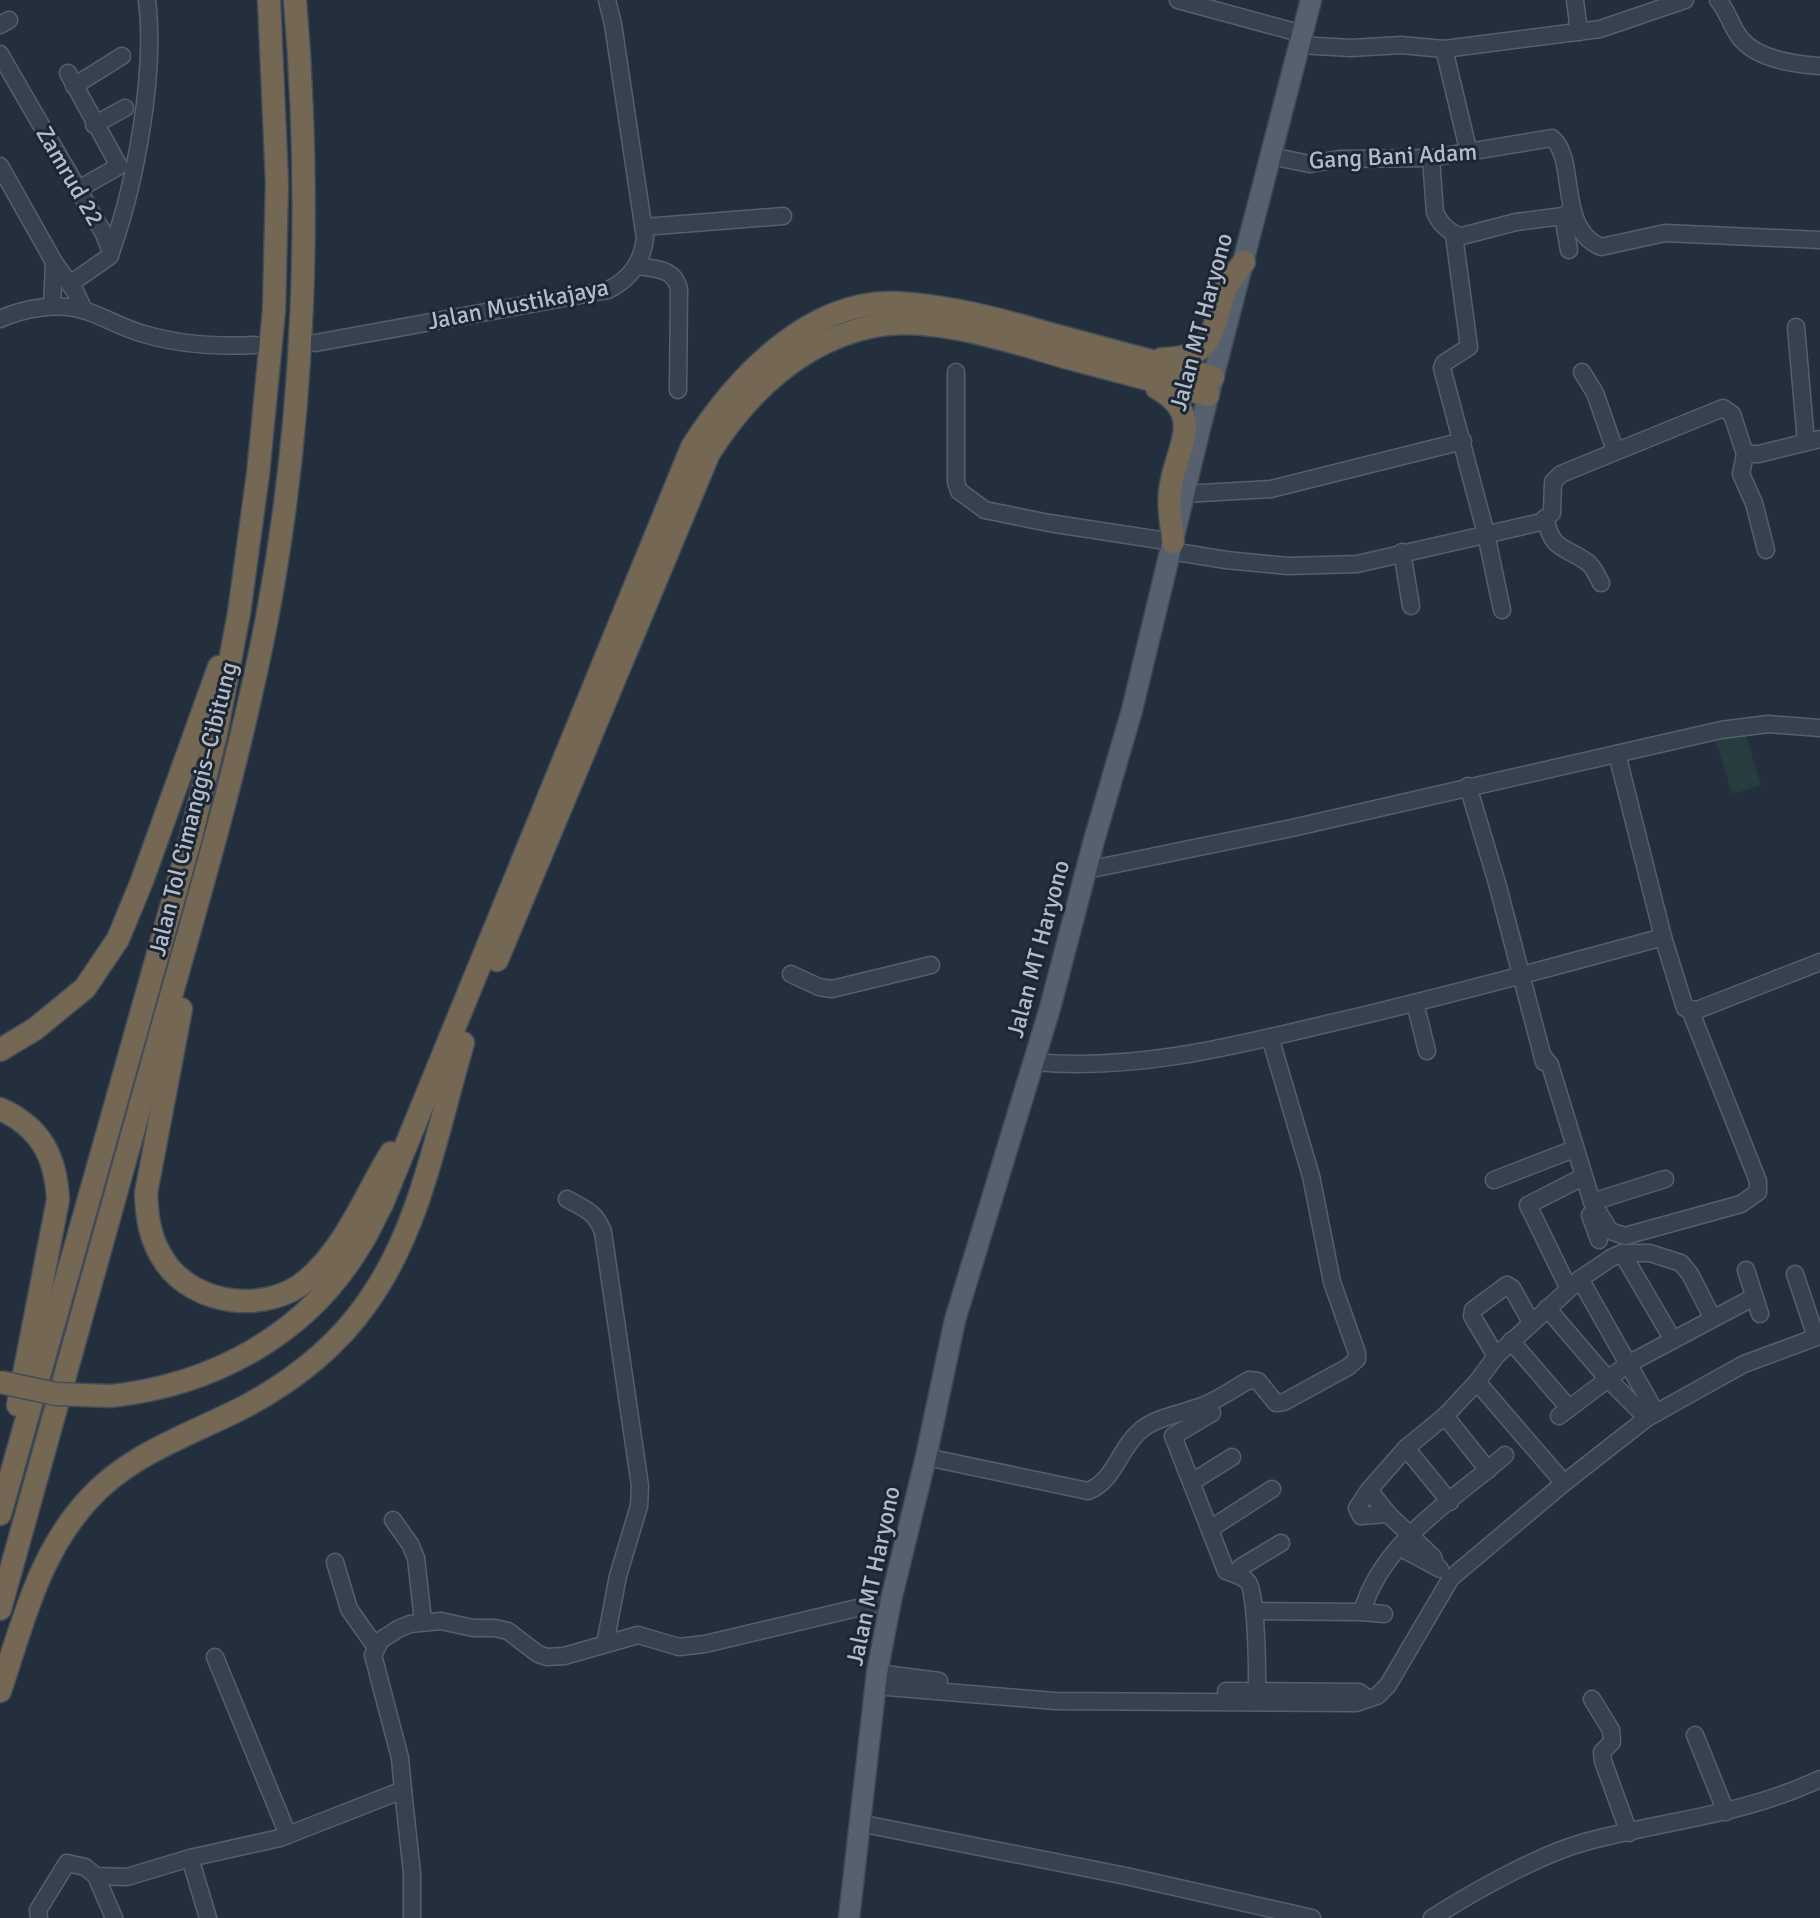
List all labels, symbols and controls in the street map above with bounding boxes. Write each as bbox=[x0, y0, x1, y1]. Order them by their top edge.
street label: Zamrud 22 bbox=[29, 121, 111, 231]
street label: Gang Bani Adam bbox=[1308, 137, 1478, 175]
street label: Jalan MT Haryono bbox=[1163, 230, 1239, 414]
street label: Jalan Mustikajaya bbox=[425, 272, 611, 336]
street label: Jalan Tol Cimanggis–Cibitung bbox=[142, 659, 244, 959]
street label: Jalan MT Haryono bbox=[1000, 857, 1076, 1041]
street label: Jalan MT Haryono bbox=[839, 1483, 907, 1669]

